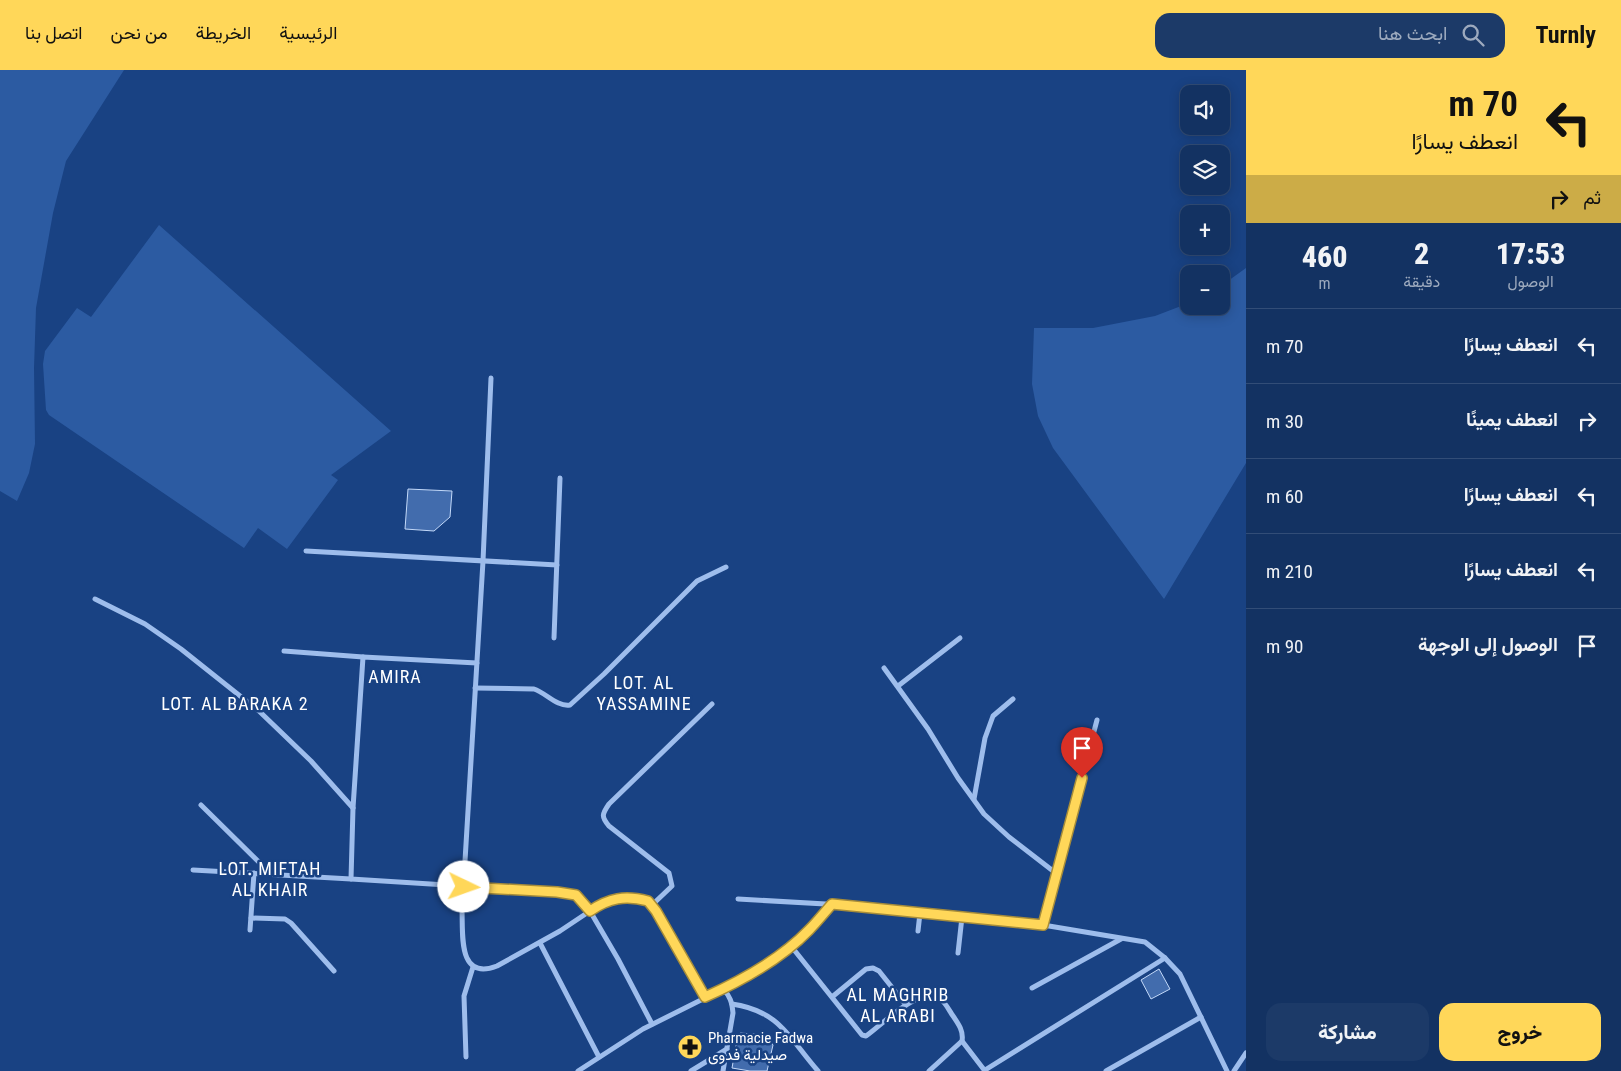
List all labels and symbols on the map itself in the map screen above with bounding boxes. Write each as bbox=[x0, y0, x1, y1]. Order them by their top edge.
district label: AMIRA bbox=[368, 666, 422, 687]
district label: LOT. AL YASSAMINE bbox=[596, 672, 692, 714]
district label: LOT. AL BARAKA 2 bbox=[161, 693, 309, 714]
pin bbox=[1061, 727, 1103, 778]
district label: LOT. MIFTAH AL KHAIR bbox=[218, 858, 322, 900]
position arrow bbox=[437, 860, 489, 912]
district label: AL MAGHRIB AL ARABI bbox=[847, 984, 949, 1026]
place label: Pharmacie Fadwa صيدلية فدوى bbox=[708, 1029, 813, 1065]
pharmacy icon: Pharmacie Fadwa صيدلية فدوى bbox=[677, 1034, 703, 1060]

